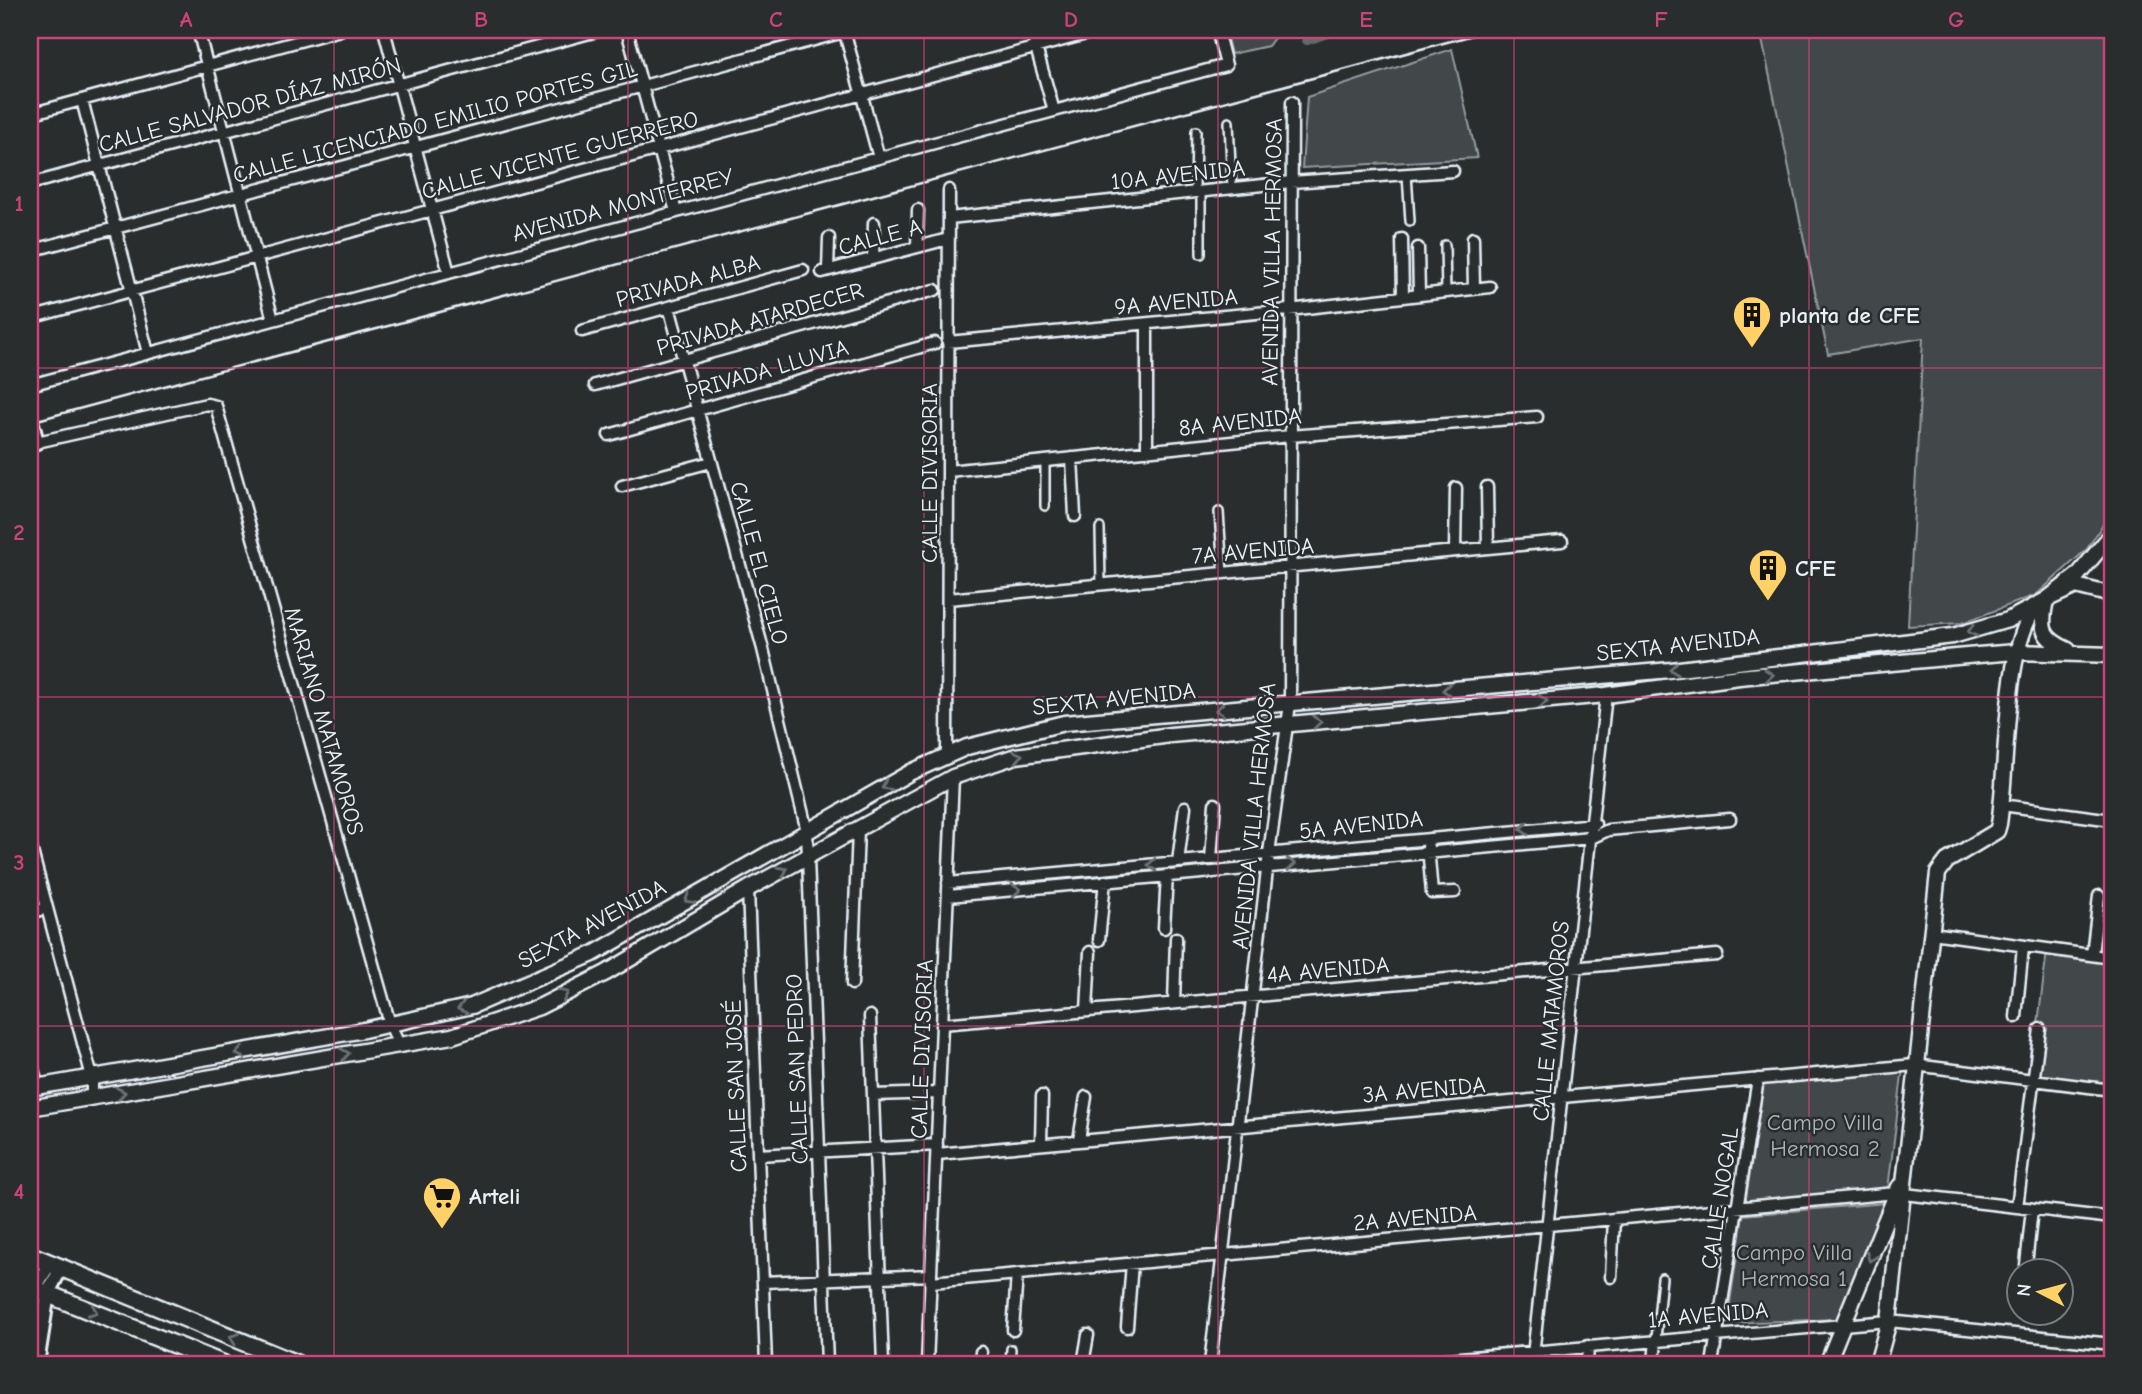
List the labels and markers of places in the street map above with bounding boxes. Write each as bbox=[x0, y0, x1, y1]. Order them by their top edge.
building icon: planta de CFE bbox=[1731, 294, 1773, 349]
place label: planta de CFE bbox=[1779, 302, 1920, 329]
building icon: CFE bbox=[1747, 547, 1789, 602]
place label: CFE bbox=[1795, 555, 1836, 582]
supermarket icon: Arteli bbox=[421, 1175, 463, 1230]
place label: Arteli bbox=[469, 1183, 520, 1210]

